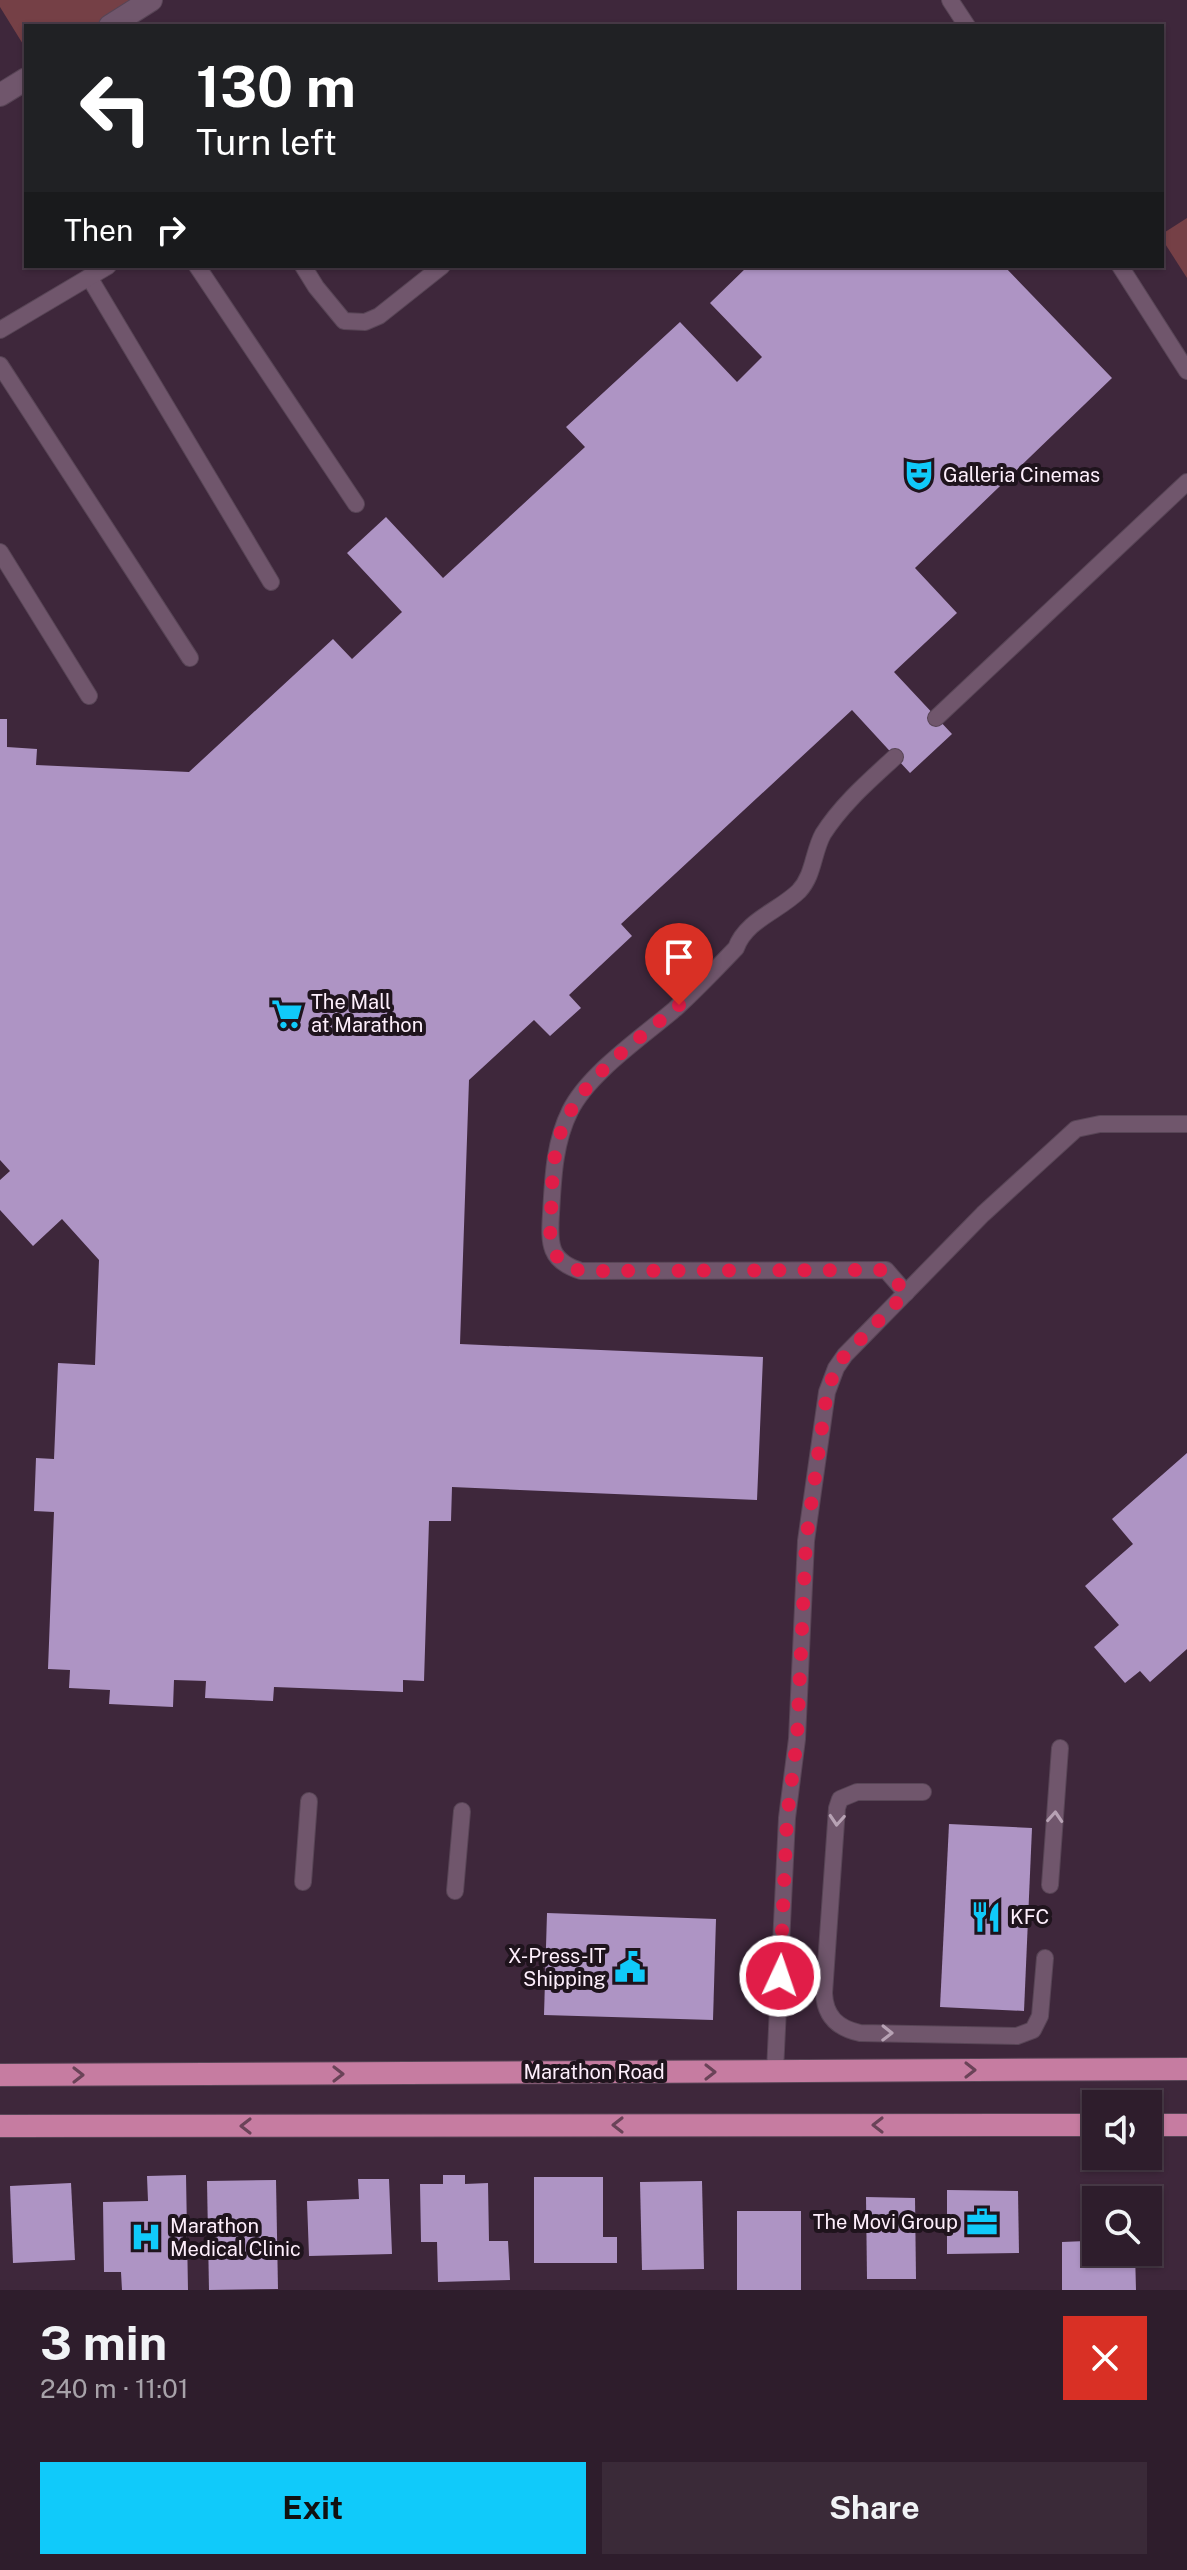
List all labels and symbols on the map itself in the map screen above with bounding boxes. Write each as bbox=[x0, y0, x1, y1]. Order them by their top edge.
theatre icon: Galleria Cinemas bbox=[902, 458, 936, 492]
place label: Galleria Cinemas bbox=[943, 463, 1100, 487]
pin bbox=[645, 923, 713, 1005]
place label: The Mall at Marathon bbox=[311, 990, 423, 1037]
supermarket icon: The Mall at Marathon bbox=[270, 997, 304, 1031]
one-way arrow bbox=[1046, 1810, 1063, 1823]
one-way arrow bbox=[829, 1814, 846, 1827]
restaurant icon: KFC bbox=[969, 1900, 1003, 1934]
place label: KFC bbox=[1010, 1905, 1049, 1929]
position arrow bbox=[738, 1934, 822, 2018]
place label: X-Press-IT Shipping bbox=[508, 1944, 606, 1991]
public building icon: X-Press-IT Shipping bbox=[613, 1950, 647, 1984]
one-way arrow bbox=[881, 2025, 894, 2042]
street label: Marathon Road bbox=[523, 2060, 665, 2084]
one-way arrow bbox=[964, 2061, 977, 2079]
one-way arrow bbox=[704, 2063, 717, 2081]
one-way arrow bbox=[332, 2065, 345, 2082]
one-way arrow bbox=[72, 2066, 85, 2084]
one-way arrow bbox=[611, 2116, 624, 2134]
one-way arrow bbox=[871, 2116, 884, 2134]
one-way arrow bbox=[239, 2117, 252, 2135]
office icon: The Movi Group bbox=[965, 2205, 999, 2239]
place label: The Movi Group bbox=[813, 2210, 958, 2234]
place label: Marathon Medical Clinic bbox=[170, 2214, 301, 2261]
hospital icon: Marathon Medical Clinic bbox=[129, 2220, 163, 2254]

